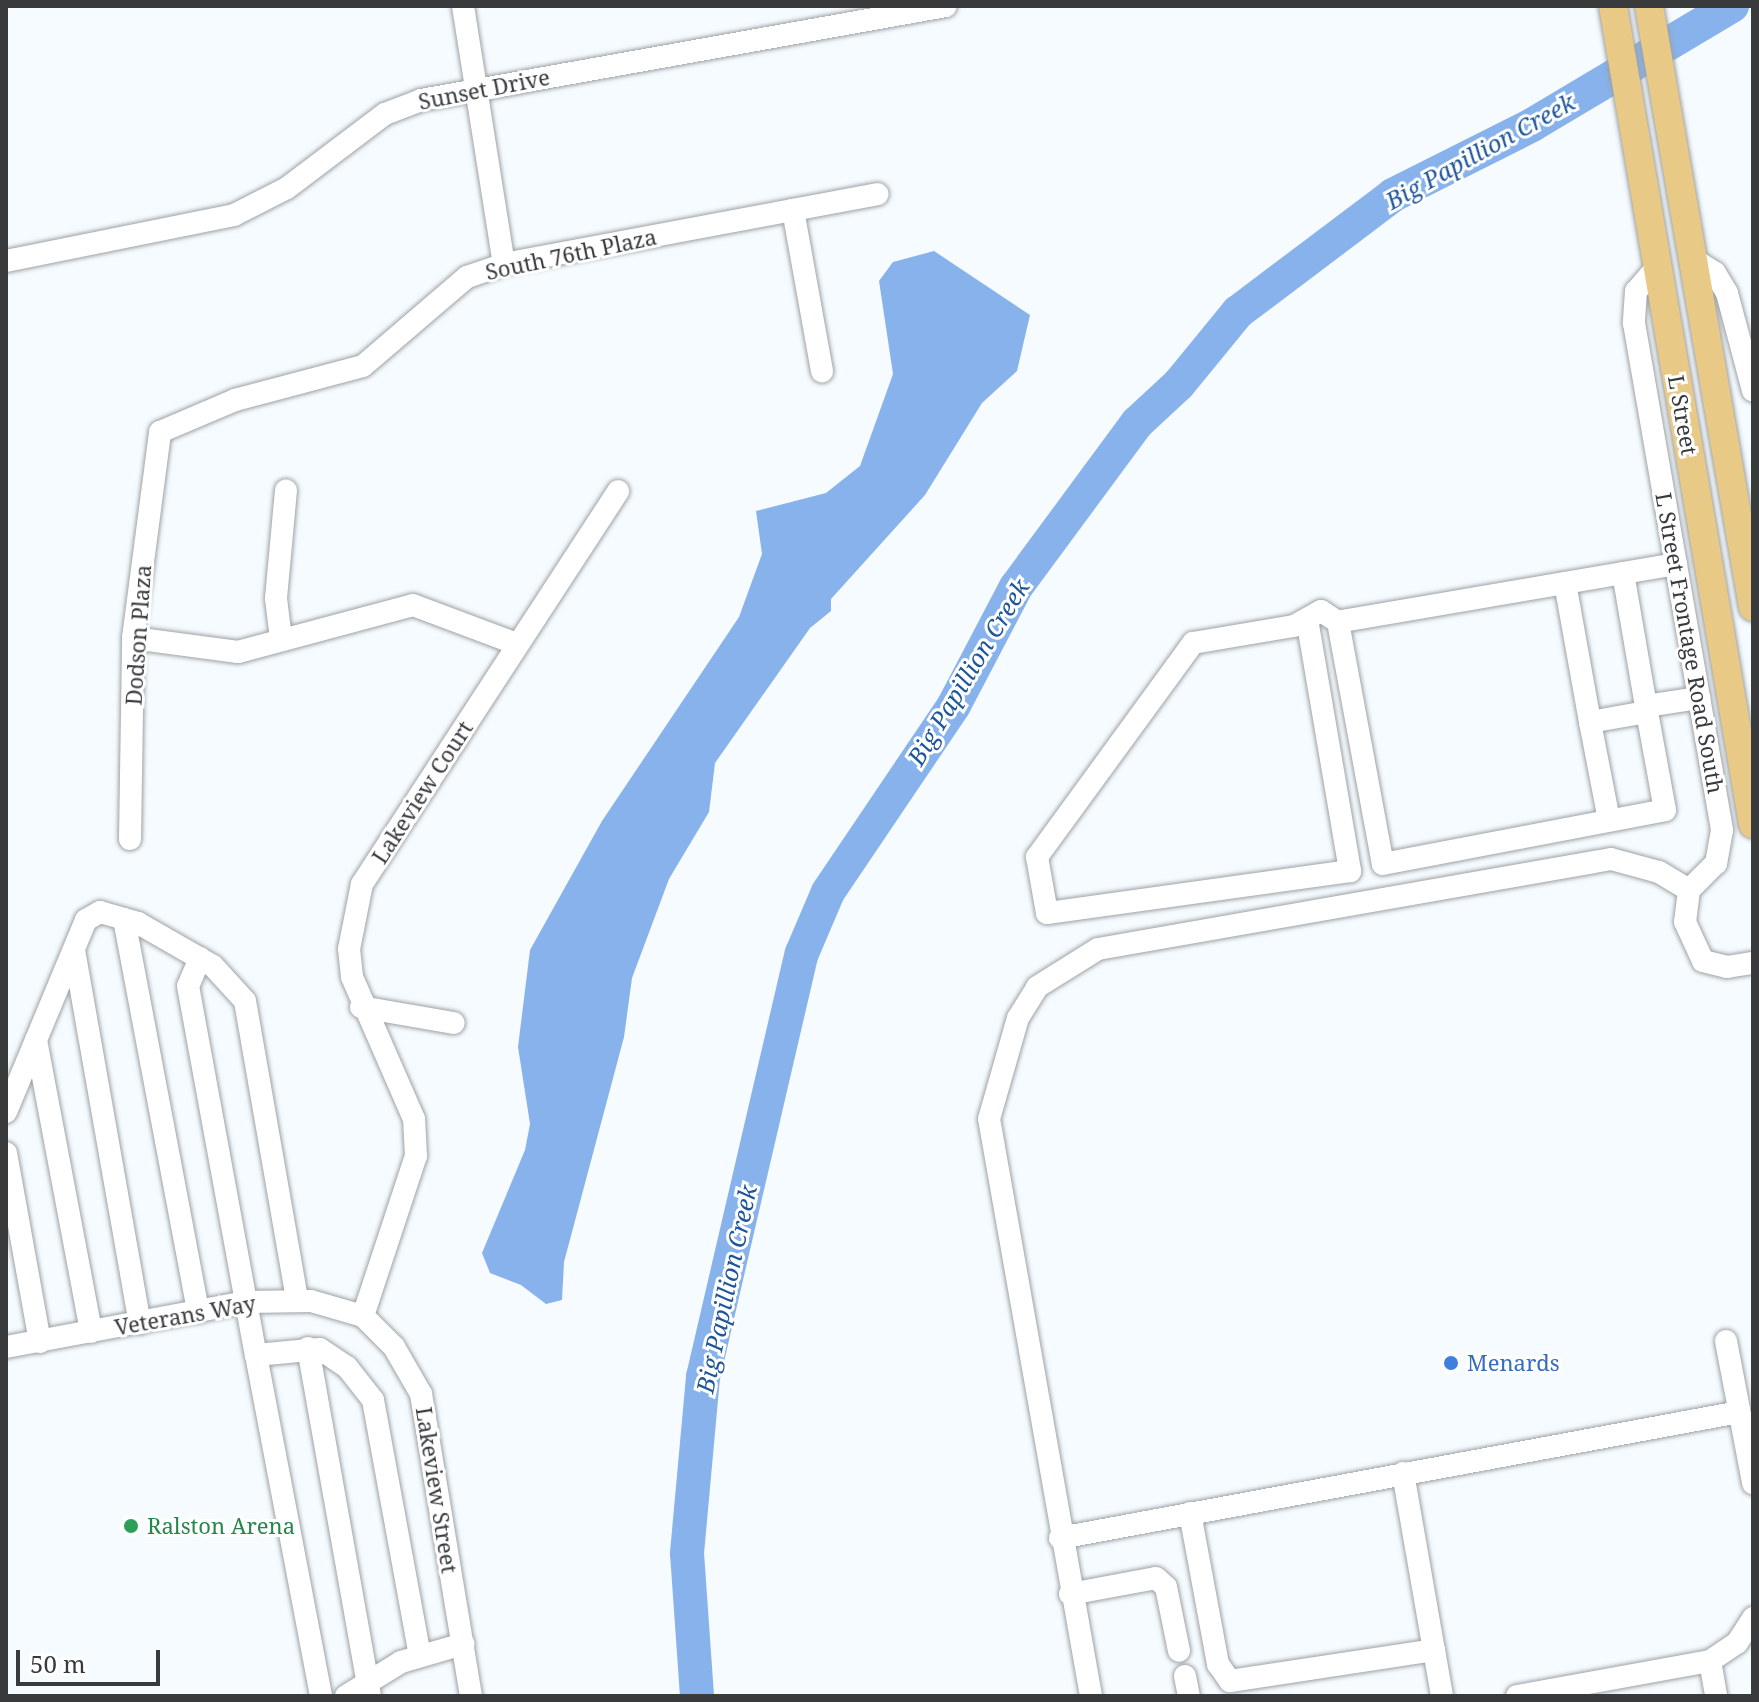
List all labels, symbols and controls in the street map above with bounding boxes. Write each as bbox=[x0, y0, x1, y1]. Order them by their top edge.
street label: Sunset Drive bbox=[416, 63, 552, 115]
water label: Big Papillion Creek bbox=[1380, 87, 1580, 215]
street label: South 76th Plaza bbox=[483, 223, 659, 285]
street label: L Street bbox=[1663, 373, 1703, 457]
street label: L Street Frontage Road South bbox=[1650, 490, 1730, 796]
street label: Dodson Plaza bbox=[120, 564, 156, 706]
water label: Big Papillion Creek bbox=[901, 574, 1035, 770]
street label: Lakeview Court bbox=[366, 716, 478, 868]
water label: Big Papillion Creek bbox=[690, 1182, 762, 1396]
street label: Veterans Way bbox=[112, 1290, 258, 1340]
place label: Menards bbox=[1467, 1350, 1560, 1376]
marker: Menards bbox=[1442, 1354, 1460, 1372]
street label: Lakeview Street bbox=[411, 1405, 463, 1575]
place label: Ralston Arena bbox=[147, 1513, 295, 1539]
marker: Ralston Arena bbox=[122, 1517, 140, 1535]
scale bar bbox=[20, 1634, 164, 1684]
text: 50 m bbox=[30, 1647, 86, 1680]

